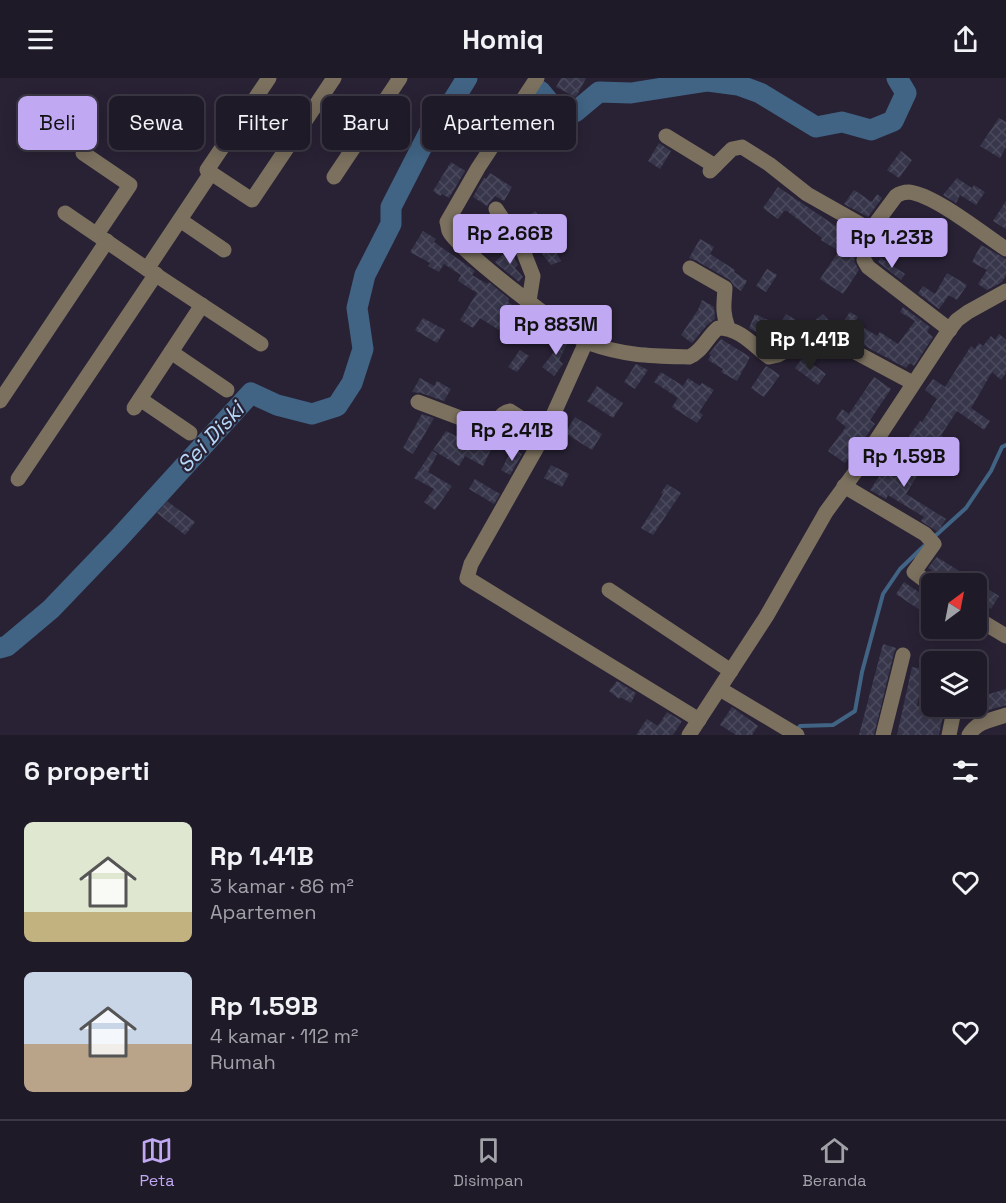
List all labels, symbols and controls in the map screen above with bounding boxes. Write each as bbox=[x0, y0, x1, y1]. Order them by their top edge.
text: Homiq bbox=[462, 22, 544, 57]
icon: menu bbox=[24, 23, 57, 56]
icon: share bbox=[949, 23, 982, 56]
chip: Beli bbox=[18, 96, 97, 150]
chip: Sewa bbox=[109, 96, 204, 150]
chip: Filter bbox=[216, 96, 310, 150]
chip: Baru bbox=[322, 96, 410, 150]
chip: Apartemen bbox=[422, 96, 576, 150]
pin: Rp 2.66B bbox=[448, 214, 572, 265]
pin: Rp 1.23B bbox=[830, 218, 954, 269]
text: Rp 2.66B bbox=[467, 220, 553, 246]
text: Rp 1.23B bbox=[851, 224, 933, 250]
pin: Rp 883M bbox=[501, 305, 611, 356]
text: Rp 883M bbox=[514, 311, 598, 337]
pin: Rp 1.41B bbox=[748, 320, 872, 371]
text: Rp 1.41B bbox=[770, 326, 850, 352]
water label: Sei Diski bbox=[170, 394, 251, 478]
pin: Rp 2.41B bbox=[450, 411, 574, 462]
text: Rp 2.41B bbox=[471, 417, 553, 443]
pin: Rp 1.59B bbox=[842, 437, 966, 488]
text: Rp 1.59B bbox=[862, 443, 946, 469]
north arrow bbox=[921, 573, 987, 639]
map controls bbox=[921, 573, 987, 717]
button: layers bbox=[921, 651, 987, 717]
text: 6 properti bbox=[24, 754, 150, 788]
icon: filters bbox=[949, 755, 982, 788]
text: Rp 1.41B bbox=[210, 839, 314, 873]
icon: home bbox=[72, 846, 144, 918]
icon: heart bbox=[949, 866, 982, 899]
text: 3 kamar · 86 m² bbox=[210, 873, 354, 899]
text: Apartemen bbox=[210, 899, 317, 925]
text: Rp 1.59B bbox=[210, 989, 318, 1023]
icon: home bbox=[72, 996, 144, 1068]
icon: heart bbox=[949, 1016, 982, 1049]
text: 4 kamar · 112 m² bbox=[210, 1023, 358, 1049]
text: Rumah bbox=[210, 1049, 276, 1075]
tab: Peta bbox=[139, 1134, 174, 1191]
tab: Disimpan bbox=[453, 1134, 523, 1191]
tab: Beranda bbox=[802, 1134, 867, 1191]

